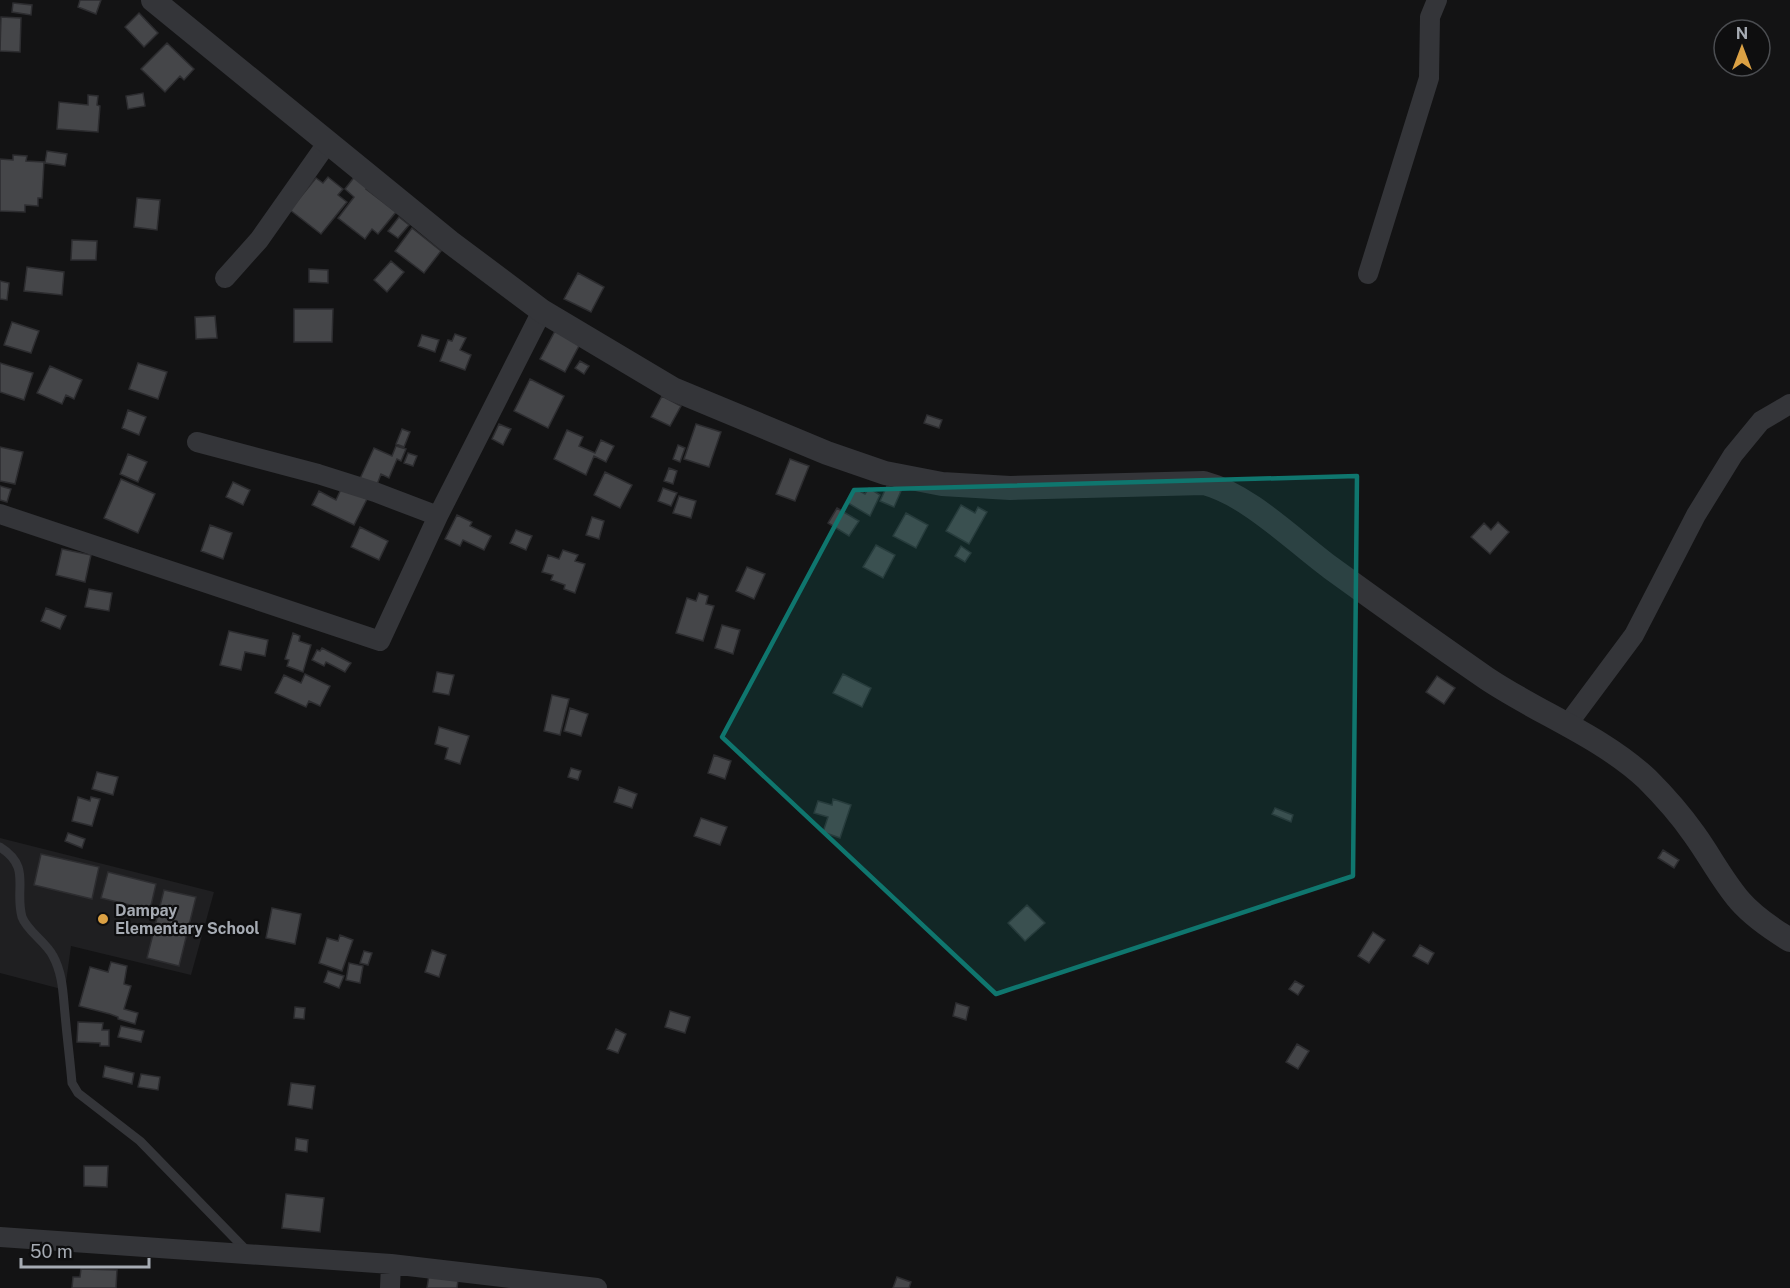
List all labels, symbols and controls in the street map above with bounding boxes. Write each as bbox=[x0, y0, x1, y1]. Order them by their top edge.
north arrow bbox=[1712, 18, 1772, 78]
text: N bbox=[1736, 24, 1748, 43]
place label: Dampay Elementary School bbox=[115, 901, 260, 938]
marker: Dampay Elementary School bbox=[96, 912, 110, 926]
scale bar bbox=[21, 1231, 148, 1269]
text: 50 m bbox=[30, 1241, 73, 1262]

